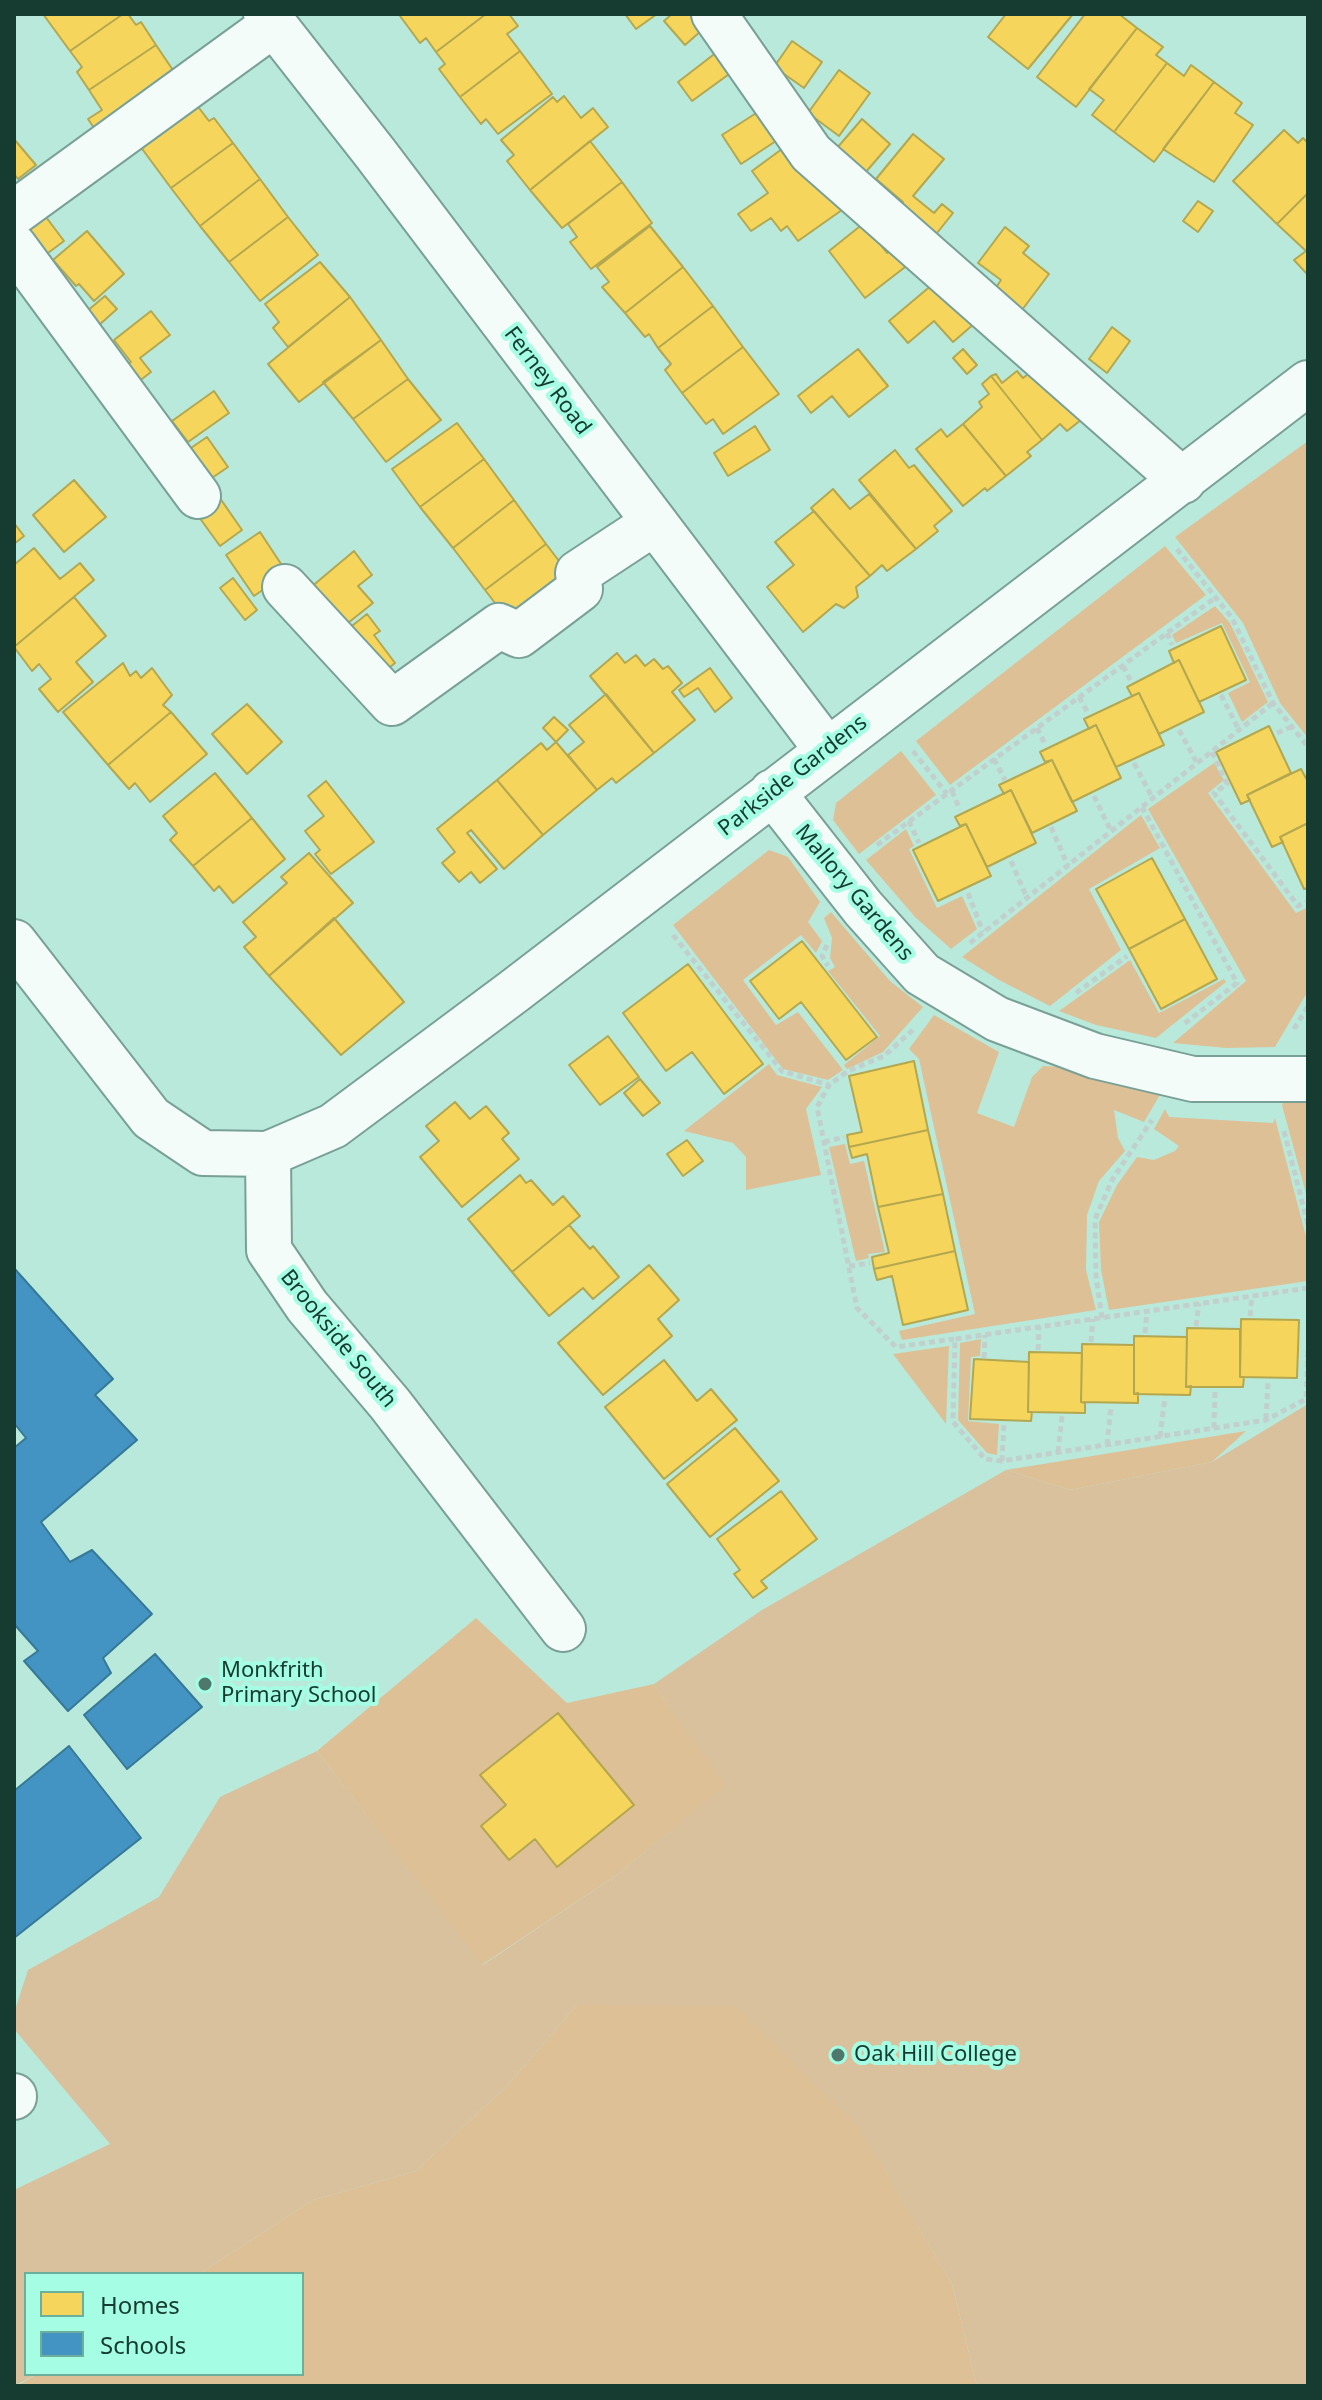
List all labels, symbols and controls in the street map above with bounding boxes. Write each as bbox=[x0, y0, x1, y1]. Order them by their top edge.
street label: Ferney Road bbox=[498, 322, 596, 440]
street label: Parkside Gardens bbox=[713, 710, 873, 842]
street label: Mallory Gardens bbox=[789, 819, 919, 967]
street label: Brookside South bbox=[274, 1265, 402, 1413]
place label: Monkfrith Primary School bbox=[221, 1658, 377, 1710]
marker: Monkfrith Primary School bbox=[196, 1675, 214, 1693]
place label: Oak Hill College bbox=[854, 2042, 1017, 2068]
marker: Oak Hill College bbox=[829, 2046, 847, 2064]
legend bbox=[24, 2272, 304, 2376]
text: Homes bbox=[100, 2288, 180, 2321]
text: Schools bbox=[100, 2328, 186, 2361]

